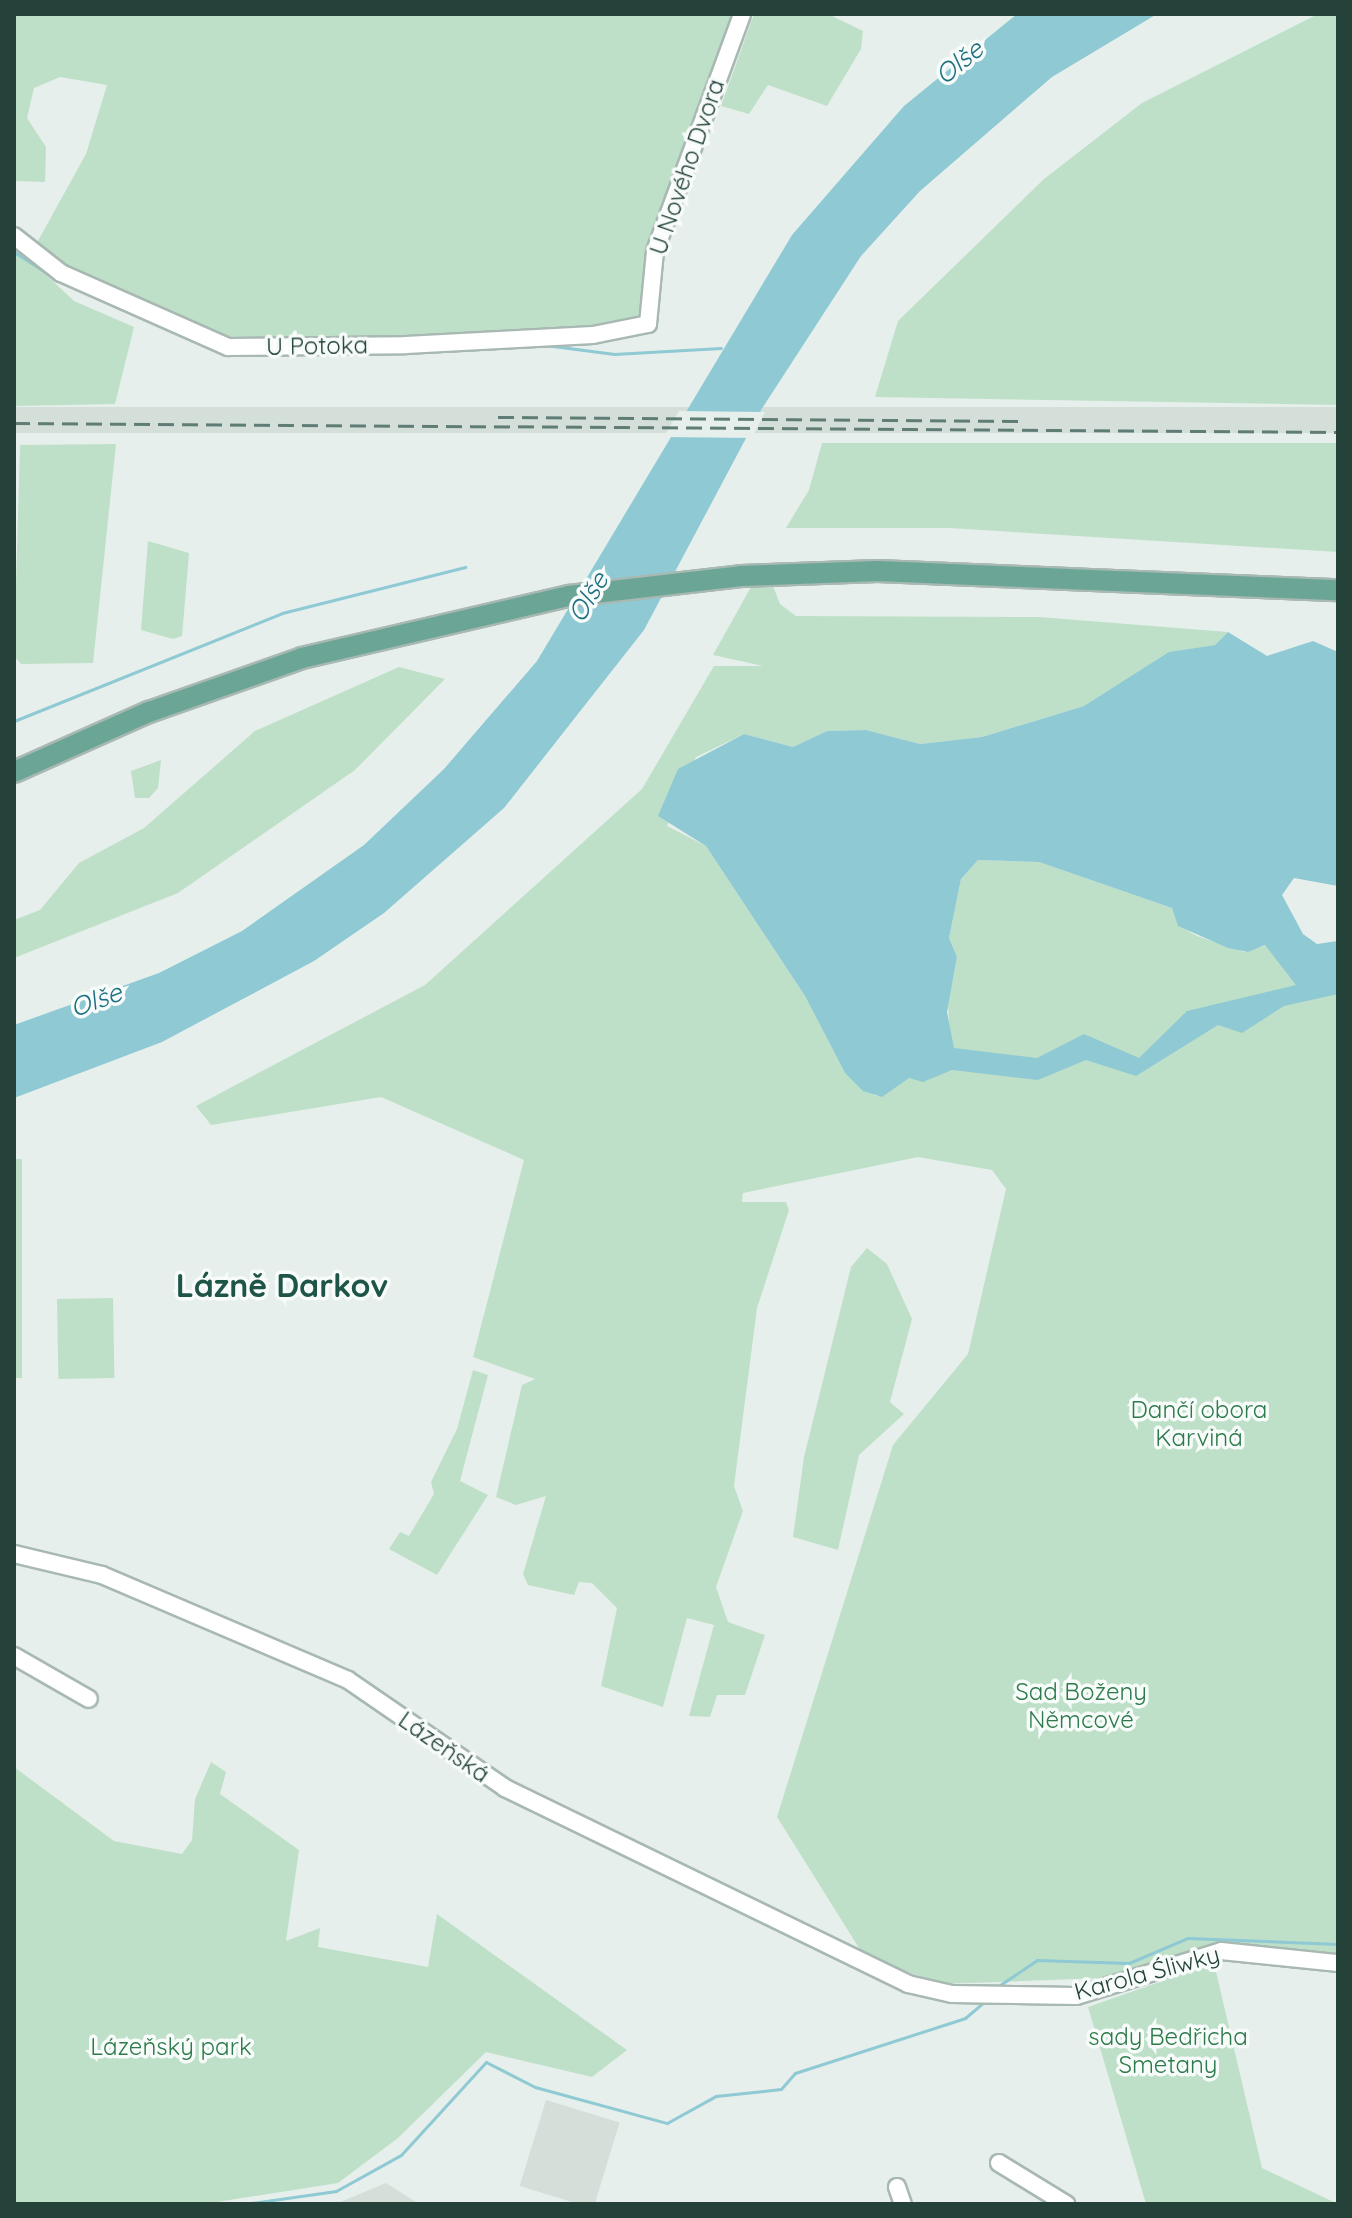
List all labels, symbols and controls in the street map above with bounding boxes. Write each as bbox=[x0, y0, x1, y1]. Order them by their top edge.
water label: Olše bbox=[929, 33, 989, 91]
street label: U Nového Dvora bbox=[643, 75, 731, 259]
street label: U Potoka bbox=[266, 331, 368, 361]
water label: Olše bbox=[561, 566, 615, 628]
water label: Olše bbox=[66, 976, 126, 1024]
district label: Lázně Darkov bbox=[176, 1266, 388, 1304]
park label: Dančí obora Karviná bbox=[1131, 1396, 1267, 1452]
park label: Sad Boženy Němcové bbox=[1015, 1678, 1147, 1734]
street label: Lázeňská bbox=[393, 1705, 495, 1789]
street label: Karola Śliwky bbox=[1071, 1940, 1223, 2006]
park label: sady Bedřicha Smetany bbox=[1088, 2023, 1248, 2079]
park label: Lázeňský park bbox=[90, 2033, 252, 2061]

